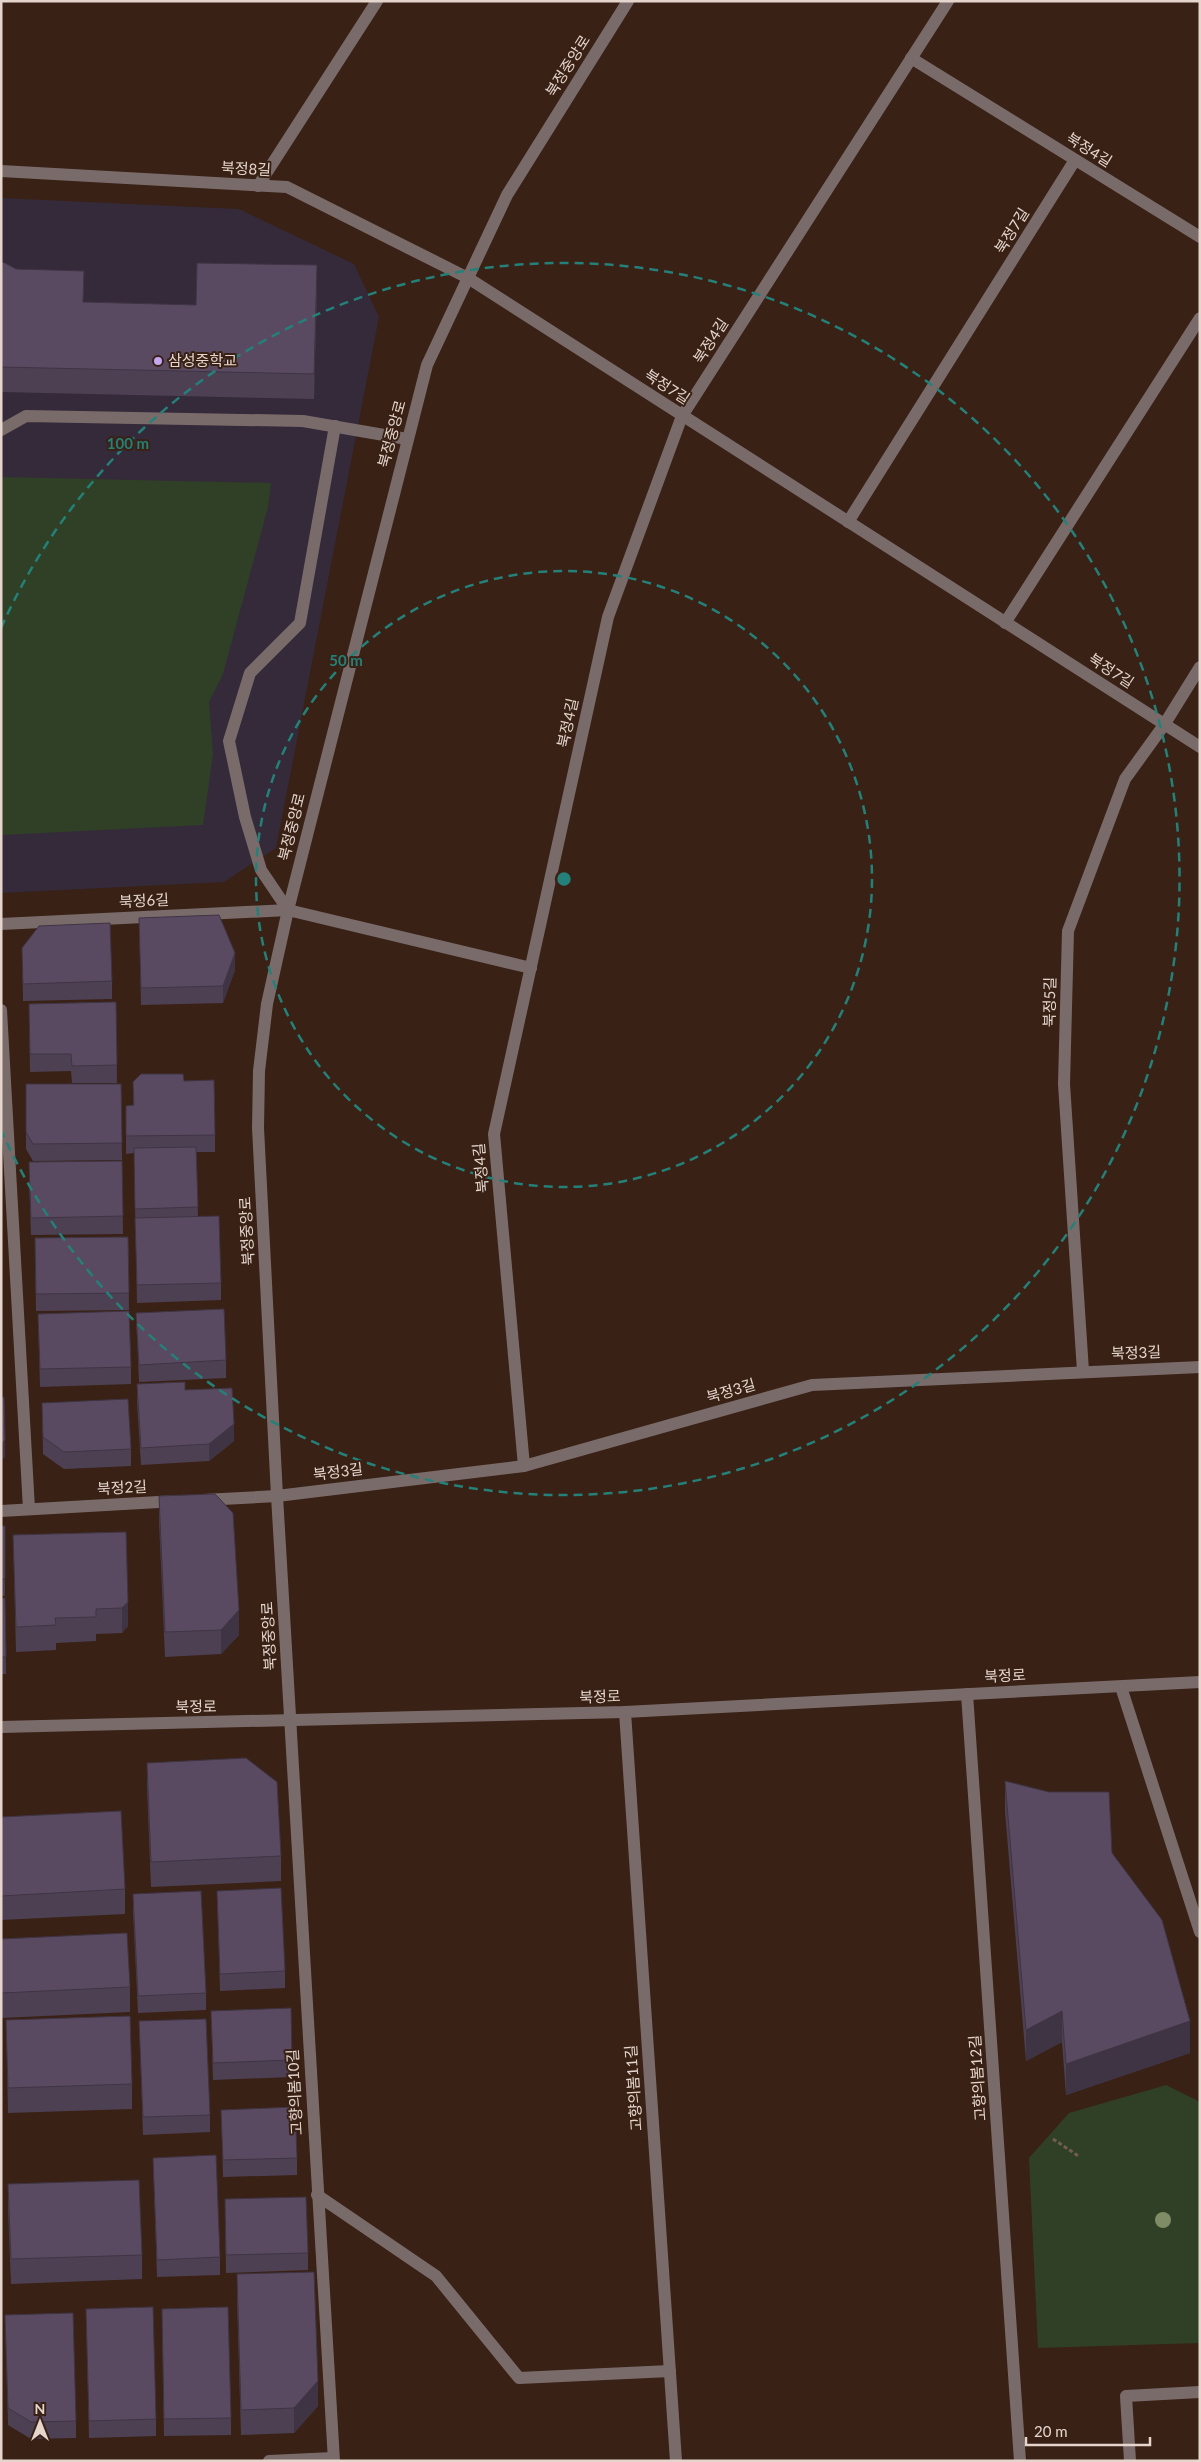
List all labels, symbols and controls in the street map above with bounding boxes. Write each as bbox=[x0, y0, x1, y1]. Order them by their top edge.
street label: 북정중앙로 bbox=[541, 31, 593, 100]
street label: 북정4길 bbox=[1064, 128, 1116, 170]
street label: 북정8길 bbox=[221, 158, 272, 178]
street label: 북정7길 bbox=[990, 204, 1032, 256]
street label: 북정4길 bbox=[689, 315, 731, 366]
place label: 삼성중학교 bbox=[168, 351, 237, 369]
marker: 삼성중학교 bbox=[152, 355, 164, 367]
street label: 북정7길 bbox=[642, 365, 693, 407]
street label: 북정중앙로 bbox=[373, 398, 409, 469]
text: 100 m bbox=[107, 434, 149, 452]
street label: 북정7길 bbox=[1086, 649, 1137, 691]
text: 50 m bbox=[329, 651, 363, 669]
street label: 북정4길 bbox=[553, 696, 581, 749]
street label: 북정중앙로 bbox=[274, 791, 308, 862]
centre of rings bbox=[555, 870, 573, 888]
street label: 북정6길 bbox=[118, 890, 169, 910]
street label: 북정5길 bbox=[1040, 977, 1058, 1027]
street label: 북정4길 bbox=[469, 1142, 491, 1194]
street label: 북정중앙로 bbox=[235, 1196, 257, 1266]
street label: 북정3길 bbox=[1111, 1342, 1161, 1362]
street label: 북정3길 bbox=[704, 1374, 757, 1406]
street label: 북정3길 bbox=[312, 1459, 364, 1483]
street label: 북정2길 bbox=[96, 1477, 147, 1497]
street label: 북정중앙로 bbox=[257, 1601, 279, 1671]
street label: 북정로 bbox=[984, 1665, 1026, 1685]
street label: 북정로 bbox=[579, 1686, 621, 1706]
street label: 북정로 bbox=[175, 1697, 217, 1715]
street label: 고향의봄12길 bbox=[965, 2034, 989, 2122]
street label: 고향의봄11길 bbox=[621, 2044, 645, 2132]
street label: 고향의봄10길 bbox=[283, 2048, 305, 2136]
north arrow bbox=[15, 2397, 65, 2447]
text: N bbox=[35, 2400, 45, 2417]
scale bar bbox=[1026, 2414, 1150, 2446]
text: 20 m bbox=[1034, 2422, 1068, 2440]

